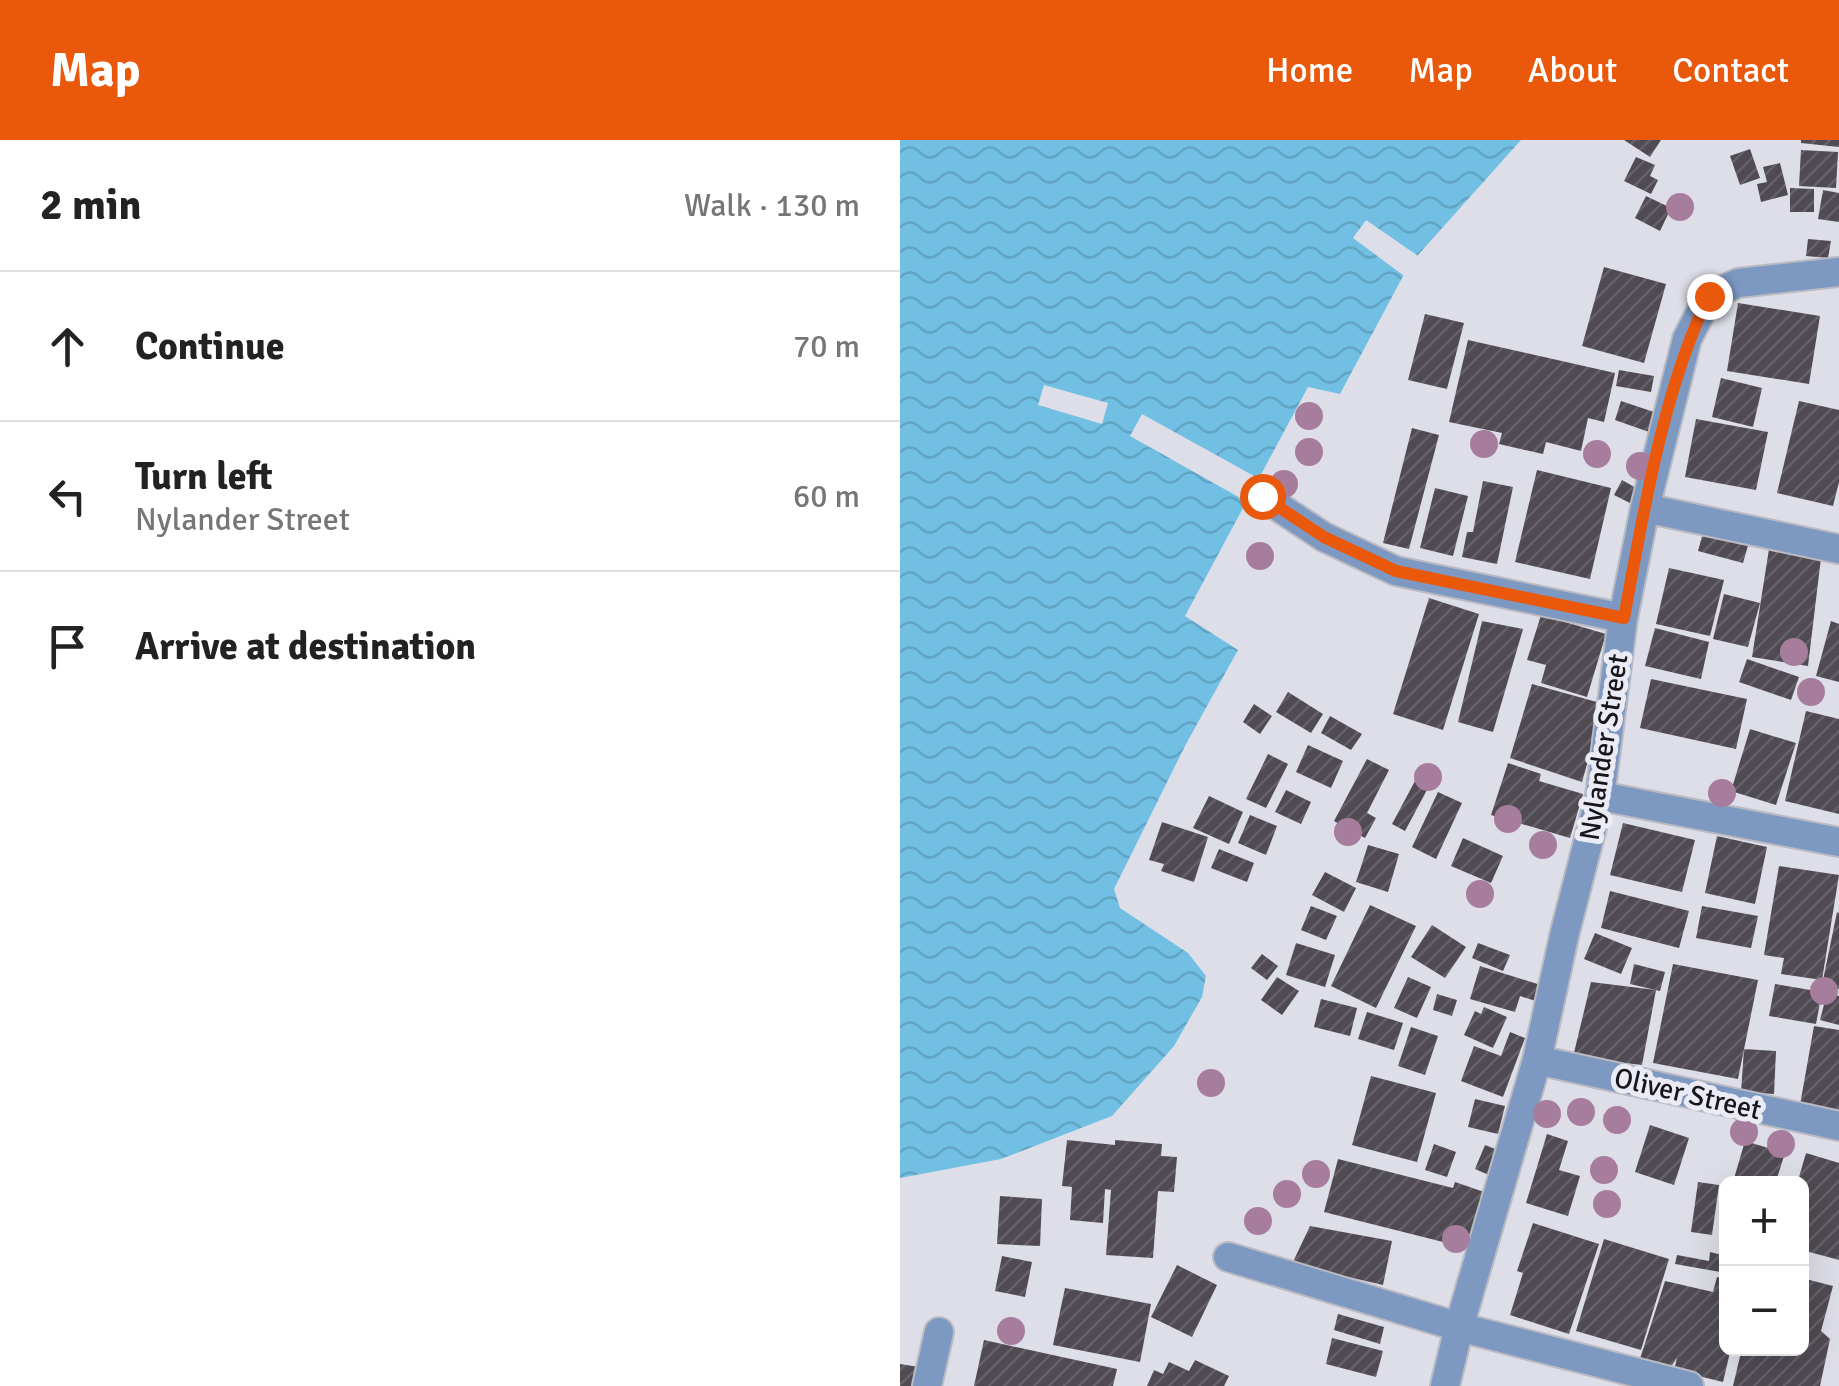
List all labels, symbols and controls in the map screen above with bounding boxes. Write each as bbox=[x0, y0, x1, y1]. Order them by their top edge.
text: Map bbox=[50, 41, 140, 100]
text: Home bbox=[1266, 49, 1353, 92]
text: Map bbox=[1408, 49, 1473, 92]
text: About bbox=[1528, 49, 1617, 92]
text: Contact bbox=[1672, 49, 1789, 92]
text: 2 min bbox=[40, 180, 141, 231]
text: Walk · 130 m bbox=[684, 186, 860, 225]
route end bbox=[1687, 274, 1733, 320]
icon: ahead bbox=[40, 319, 95, 374]
text: Continue bbox=[135, 323, 285, 370]
text: 70 m bbox=[793, 327, 860, 366]
text: Turn left bbox=[135, 453, 273, 500]
icon: left bbox=[40, 469, 95, 524]
route start bbox=[1240, 474, 1286, 520]
text: 60 m bbox=[793, 477, 860, 516]
text: Nylander Street bbox=[135, 500, 350, 539]
icon: arrive bbox=[40, 619, 95, 674]
text: Arrive at destination bbox=[135, 623, 476, 670]
street label: Nylander Street bbox=[1572, 651, 1636, 843]
street label: Oliver Street bbox=[1611, 1061, 1765, 1127]
map controls bbox=[1719, 1176, 1809, 1356]
button: + bbox=[1719, 1176, 1809, 1266]
button: − bbox=[1719, 1266, 1809, 1356]

